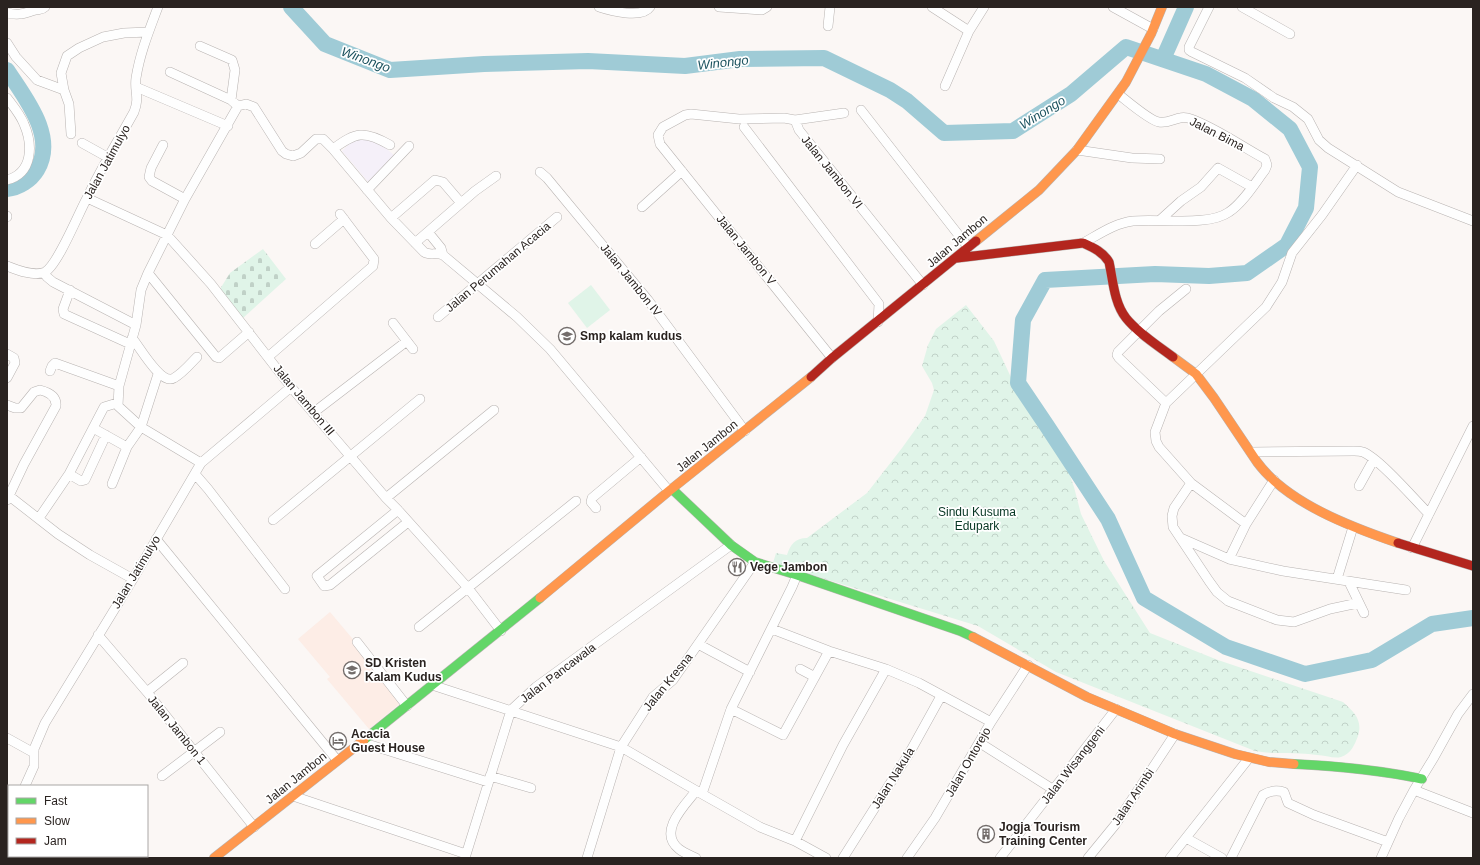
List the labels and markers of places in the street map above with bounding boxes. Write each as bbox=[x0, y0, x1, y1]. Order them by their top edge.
school or university icon: Smp kalam kudus bbox=[557, 326, 577, 346]
place label: Smp kalam kudus bbox=[580, 329, 682, 343]
restaurant icon: Vege Jambon bbox=[727, 557, 747, 577]
place label: Vege Jambon bbox=[750, 560, 827, 574]
place label: SD Kristen Kalam Kudus bbox=[365, 656, 442, 684]
school or university icon: SD Kristen Kalam Kudus bbox=[342, 660, 362, 680]
place label: Acacia Guest House bbox=[351, 727, 425, 755]
hotel icon: Acacia Guest House bbox=[328, 731, 348, 751]
place label: Jogja Tourism Training Center bbox=[999, 820, 1087, 848]
building icon: Jogja Tourism Training Center bbox=[976, 824, 996, 844]

